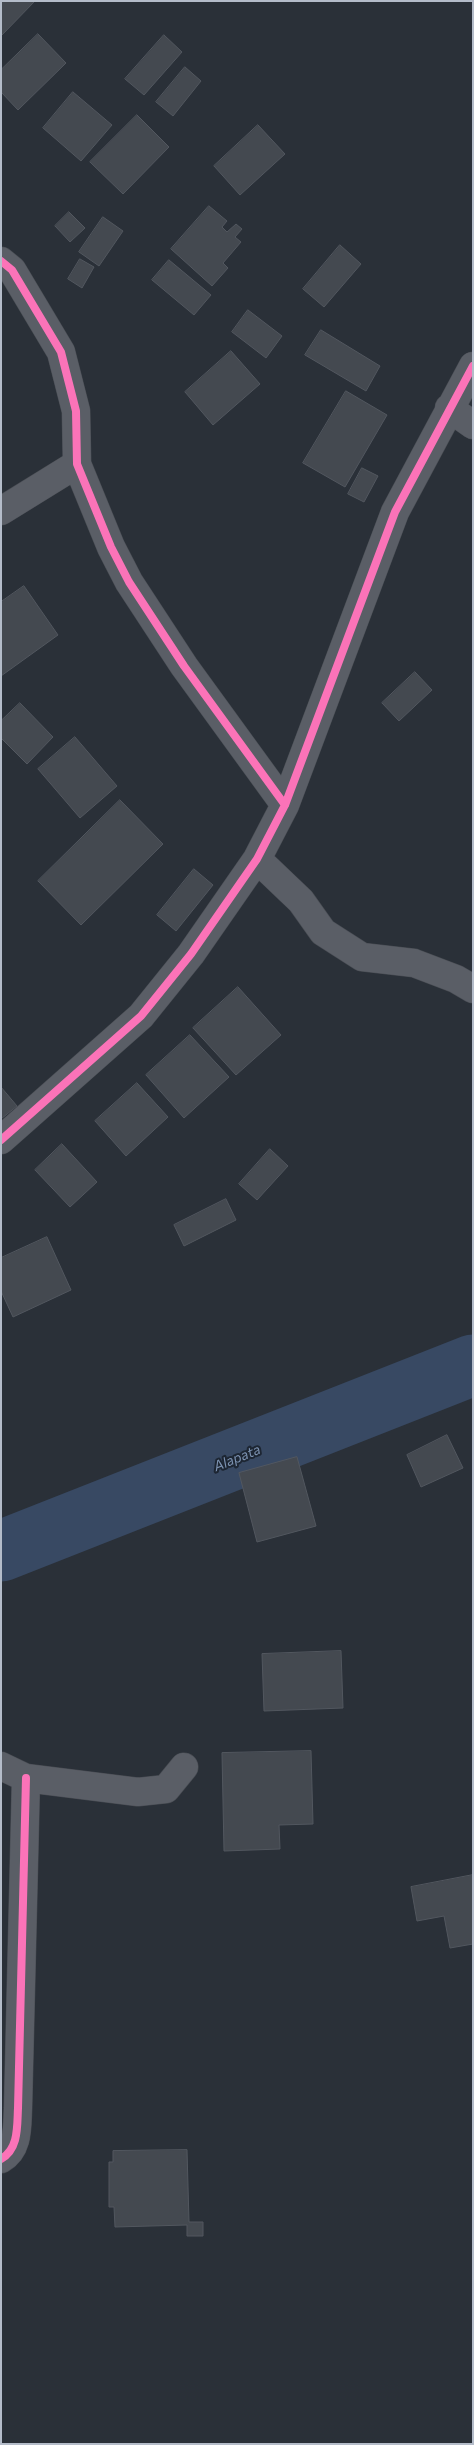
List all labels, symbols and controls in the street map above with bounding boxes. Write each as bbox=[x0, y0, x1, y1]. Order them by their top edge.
water label: Alapata bbox=[211, 1441, 263, 1475]

